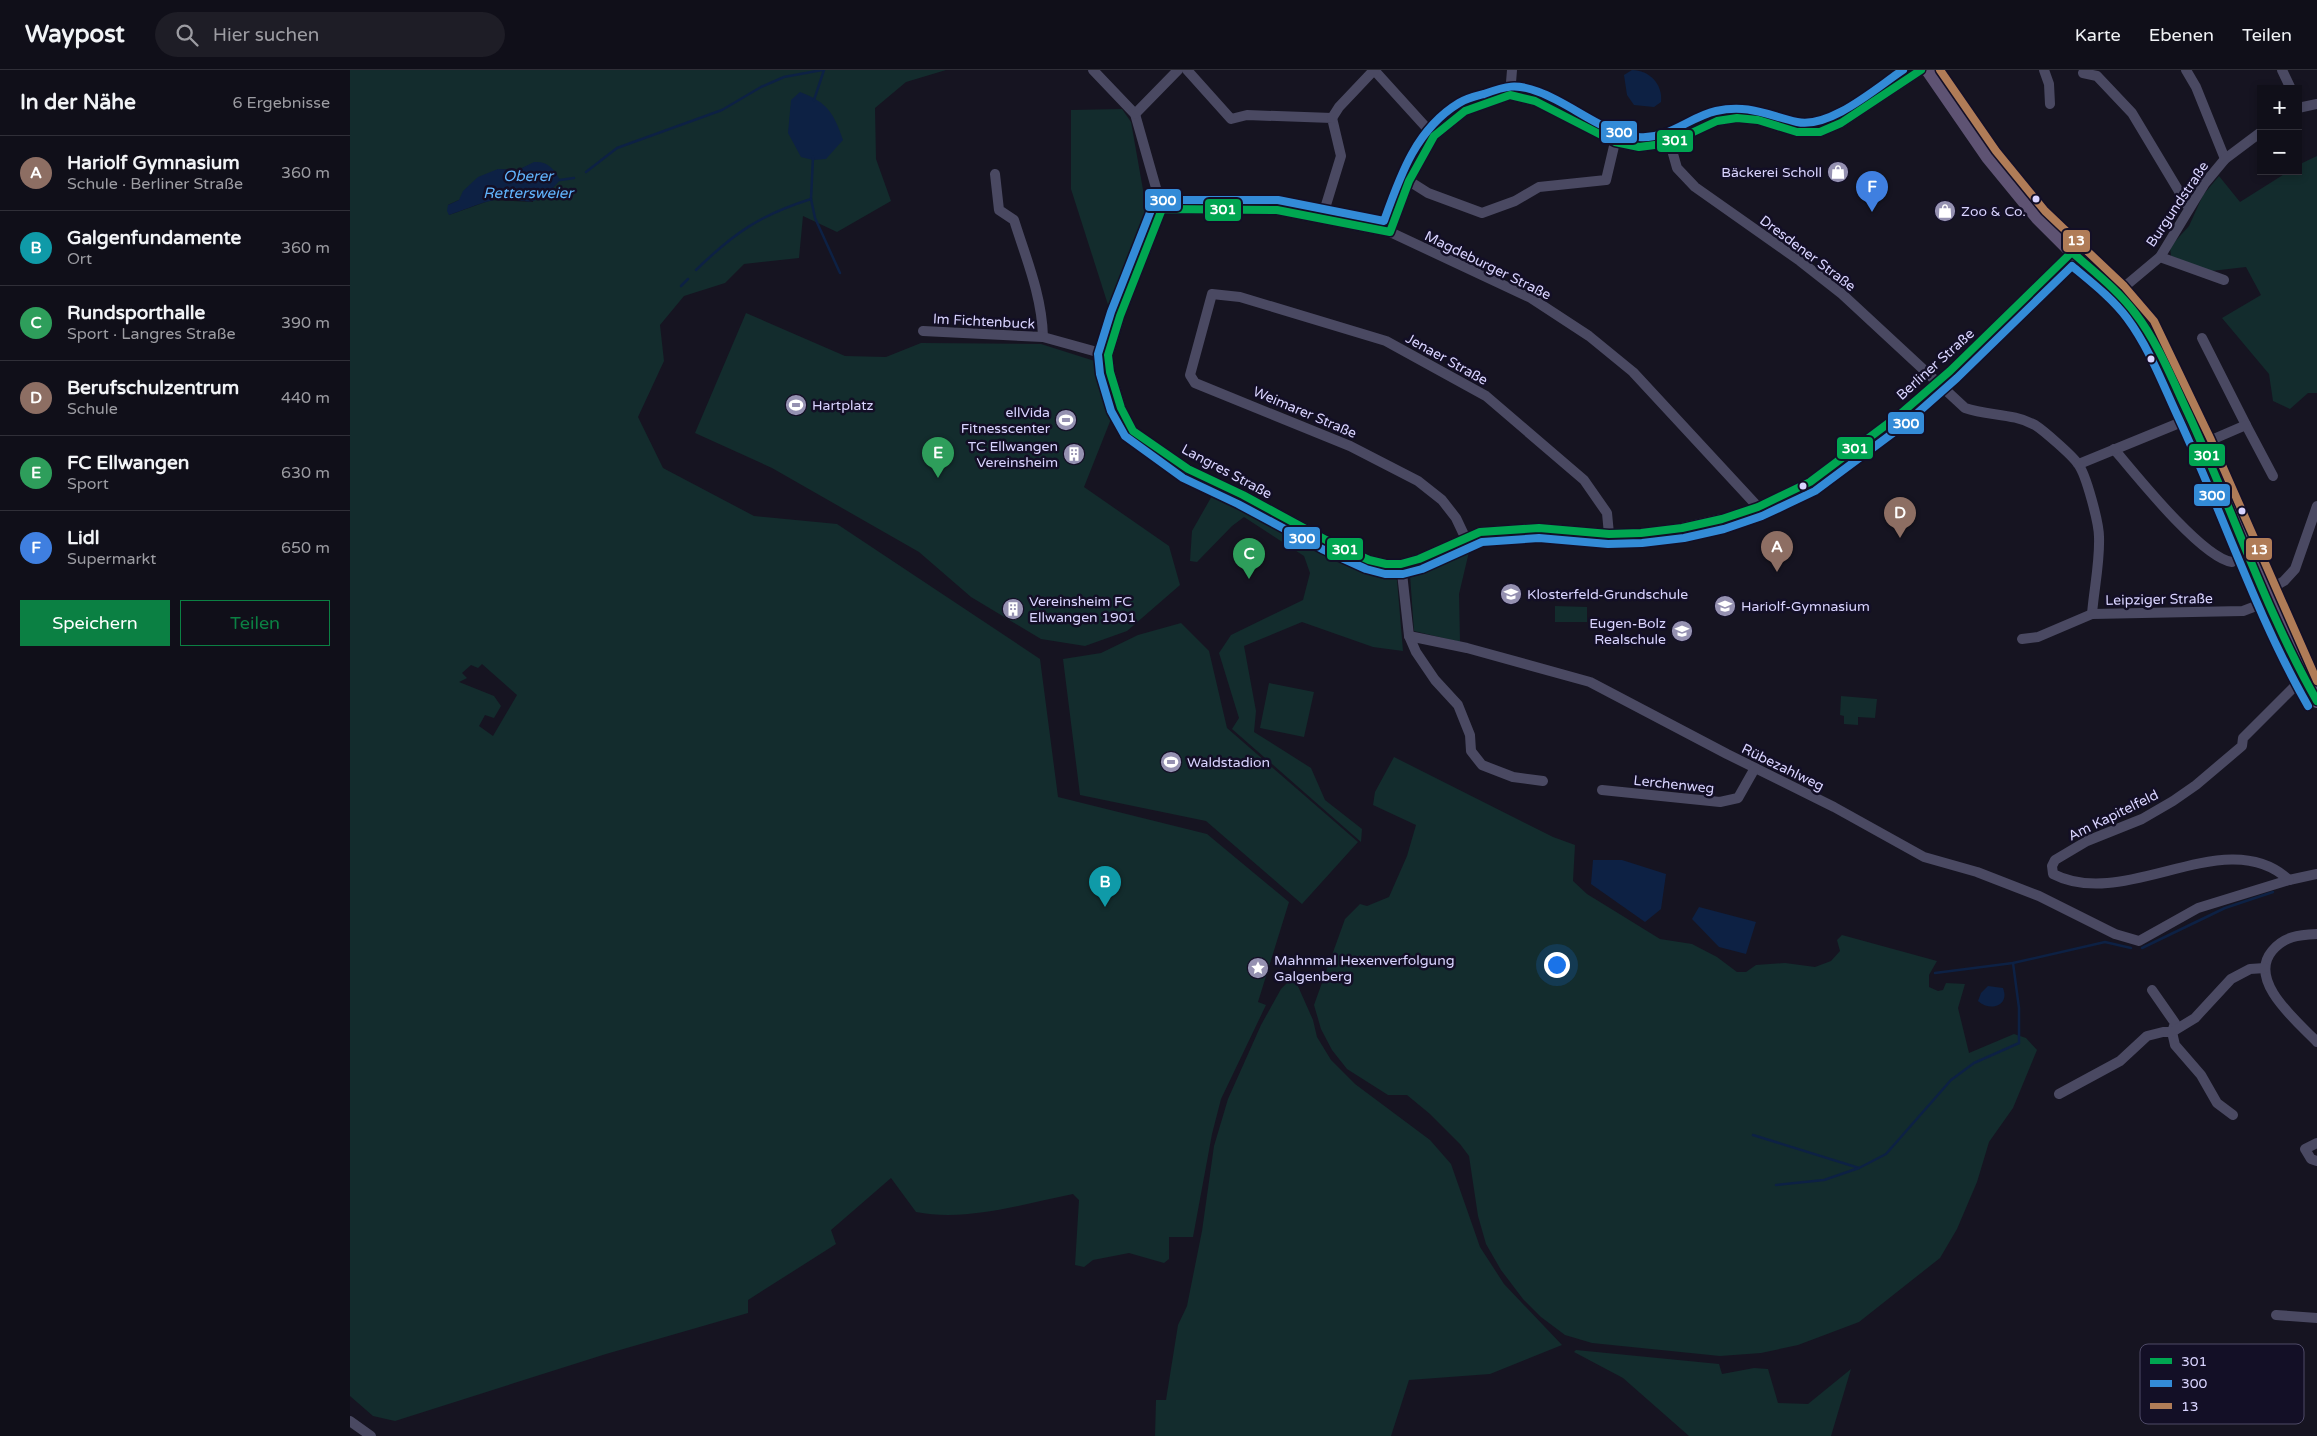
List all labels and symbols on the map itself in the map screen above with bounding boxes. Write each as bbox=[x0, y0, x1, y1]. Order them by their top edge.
line badge: 300 bbox=[1600, 120, 1638, 144]
text: 300 bbox=[1606, 124, 1632, 141]
line badge: 301 bbox=[1656, 129, 1694, 153]
text: 301 bbox=[1662, 132, 1688, 149]
street label: Burgundstraße bbox=[2142, 158, 2212, 250]
shop icon: Bäckerei Scholl bbox=[1826, 160, 1850, 184]
place label: Bäckerei Scholl bbox=[1721, 164, 1822, 181]
water label: Oberer Rettersweier bbox=[483, 167, 575, 202]
pin: F bbox=[1856, 171, 1888, 212]
line badge: 300 bbox=[1144, 188, 1182, 212]
text: 300 bbox=[1150, 192, 1176, 209]
unlabelled marker bbox=[2031, 194, 2041, 204]
line badge: 301 bbox=[1204, 198, 1242, 222]
shop icon: Zoo & Co. bbox=[1933, 199, 1957, 223]
text: 301 bbox=[1210, 201, 1236, 218]
place label: Zoo & Co. bbox=[1961, 203, 2026, 220]
street label: Dresdener Straße bbox=[1756, 212, 1859, 295]
street label: Magdeburger Straße bbox=[1422, 227, 1554, 303]
line badge: 13 bbox=[2062, 229, 2091, 253]
text: 13 bbox=[2067, 232, 2085, 249]
street label: Im Fichtenbuck bbox=[933, 310, 1036, 333]
street label: Berliner Straße bbox=[1893, 325, 1978, 404]
street label: Jenaer Straße bbox=[1403, 330, 1491, 389]
unlabelled marker bbox=[2146, 354, 2156, 364]
street label: Weimarer Straße bbox=[1250, 383, 1359, 442]
sports icon: Hartplatz bbox=[784, 393, 808, 417]
place label: Hartplatz bbox=[812, 397, 874, 414]
place label: ellVida Fitnesscenter bbox=[961, 404, 1051, 437]
sports icon: ellVida Fitnesscenter bbox=[1054, 408, 1078, 432]
line badge: 300 bbox=[1887, 411, 1925, 435]
text: 300 bbox=[1893, 415, 1919, 432]
line badge: 301 bbox=[1836, 436, 1874, 460]
pin: E bbox=[922, 437, 954, 478]
place label: TC Ellwangen Vereinsheim bbox=[968, 438, 1058, 471]
street label: Langres Straße bbox=[1179, 440, 1275, 502]
text: 301 bbox=[1842, 440, 1868, 457]
building icon: TC Ellwangen Vereinsheim bbox=[1062, 442, 1086, 466]
line badge: 301 bbox=[2188, 443, 2226, 467]
text: 301 bbox=[2194, 447, 2220, 464]
unlabelled marker bbox=[1798, 481, 1808, 491]
line badge: 300 bbox=[2193, 483, 2231, 507]
text: 300 bbox=[2199, 487, 2225, 504]
pin: D bbox=[1884, 497, 1916, 538]
unlabelled marker bbox=[2237, 506, 2247, 516]
line badge: 300 bbox=[1283, 526, 1321, 550]
text: 300 bbox=[1289, 530, 1315, 547]
pin: A bbox=[1761, 531, 1793, 572]
line badge: 301 bbox=[1326, 537, 1364, 561]
line badge: 13 bbox=[2245, 537, 2273, 561]
pin: C bbox=[1233, 538, 1265, 579]
text: 301 bbox=[1332, 541, 1358, 558]
text: 13 bbox=[2250, 541, 2268, 558]
school or university icon: Klosterfeld-Grundschule bbox=[1499, 582, 1523, 606]
place label: Klosterfeld-Grundschule bbox=[1527, 586, 1688, 603]
street label: Leipziger Straße bbox=[2105, 590, 2213, 609]
place label: Vereinsheim FC Ellwangen 1901 bbox=[1029, 593, 1136, 626]
school or university icon: Hariolf-Gymnasium bbox=[1713, 594, 1737, 618]
building icon: Vereinsheim FC Ellwangen 1901 bbox=[1001, 597, 1025, 621]
place label: Hariolf-Gymnasium bbox=[1741, 598, 1870, 615]
place label: Eugen-Bolz Realschule bbox=[1589, 615, 1666, 648]
school or university icon: Eugen-Bolz Realschule bbox=[1670, 619, 1694, 643]
street label: Rübezahlweg bbox=[1739, 740, 1827, 795]
sports icon: Waldstadion bbox=[1159, 750, 1183, 774]
place label: Waldstadion bbox=[1187, 754, 1270, 771]
street label: Lerchenweg bbox=[1633, 772, 1715, 797]
street label: Am Kapitelfeld bbox=[2065, 786, 2161, 845]
pin: B bbox=[1089, 866, 1121, 907]
place label: Mahnmal Hexenverfolgung Galgenberg bbox=[1274, 952, 1455, 985]
your location bbox=[1544, 952, 1570, 978]
place icon: Mahnmal Hexenverfolgung Galgenberg bbox=[1246, 956, 1270, 980]
legend bbox=[2140, 1344, 2304, 1424]
text: 301 bbox=[2181, 1353, 2207, 1370]
text: 300 bbox=[2181, 1375, 2208, 1392]
text: 13 bbox=[2181, 1398, 2199, 1415]

